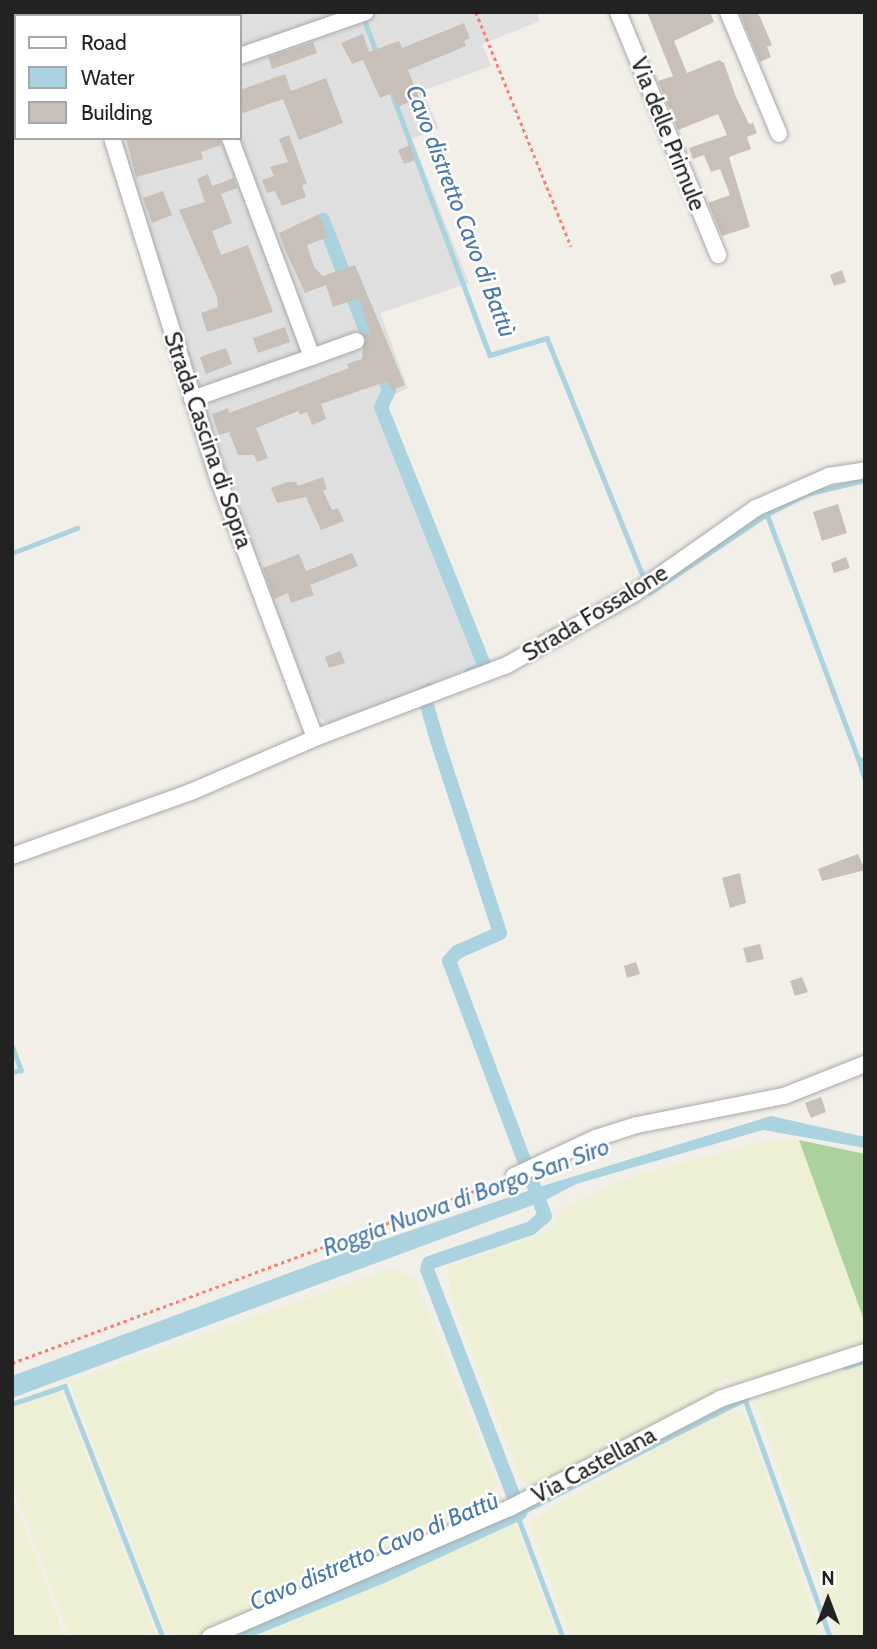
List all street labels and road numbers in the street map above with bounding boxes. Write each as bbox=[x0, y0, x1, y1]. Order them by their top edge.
street label: Via delle Primule bbox=[625, 53, 711, 215]
street label: Strada Cascina di Sopra bbox=[158, 328, 258, 552]
street label: Strada Fossalone bbox=[517, 559, 673, 667]
street label: Via Castellana bbox=[527, 1421, 661, 1509]

